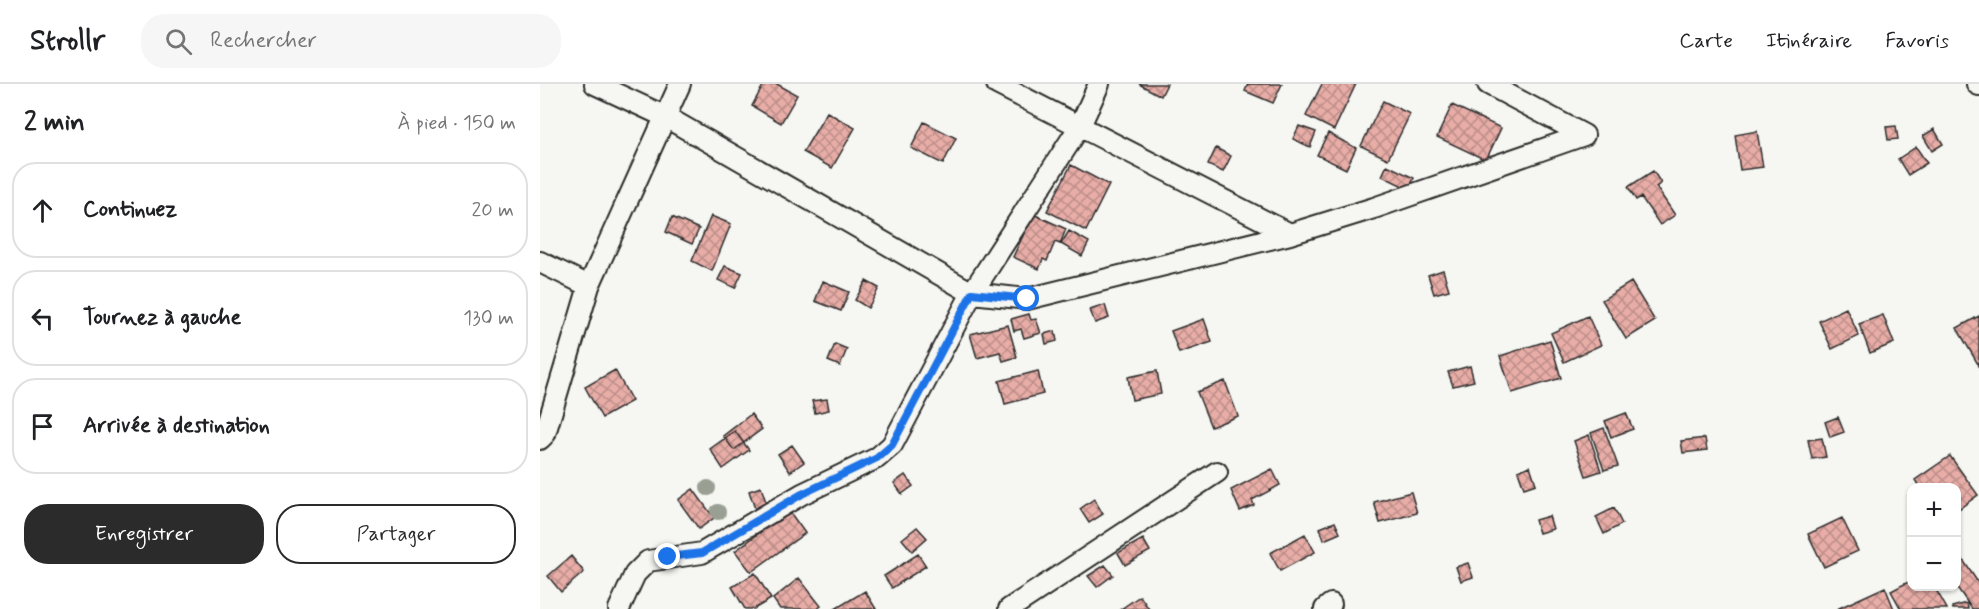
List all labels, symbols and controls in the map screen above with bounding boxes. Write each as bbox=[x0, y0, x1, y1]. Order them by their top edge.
search box bbox=[141, 14, 561, 68]
text: Strollr bbox=[30, 23, 105, 60]
icon: search bbox=[162, 25, 195, 58]
text: Rechercher bbox=[210, 27, 317, 55]
text: Carte bbox=[1679, 27, 1733, 55]
text: Itinéraire bbox=[1766, 27, 1852, 55]
text: Favoris bbox=[1885, 27, 1949, 55]
text: 2 min bbox=[24, 106, 85, 140]
text: À pied · 150 m bbox=[398, 110, 516, 137]
icon: ahead bbox=[26, 194, 59, 227]
text: Continuez bbox=[83, 196, 177, 224]
text: 20 m bbox=[471, 197, 514, 224]
route start bbox=[1013, 285, 1039, 311]
icon: left bbox=[26, 302, 59, 335]
text: Tournez à gauche bbox=[83, 304, 241, 332]
text: 130 m bbox=[463, 305, 514, 332]
icon: arrive bbox=[26, 410, 59, 443]
text: Arrivée à destination bbox=[83, 412, 270, 440]
map controls bbox=[1907, 483, 1961, 591]
button: + bbox=[1907, 483, 1961, 537]
button: Enregistrer bbox=[24, 504, 264, 564]
button: Partager bbox=[276, 504, 516, 564]
button: − bbox=[1907, 537, 1961, 591]
route end bbox=[654, 543, 680, 569]

